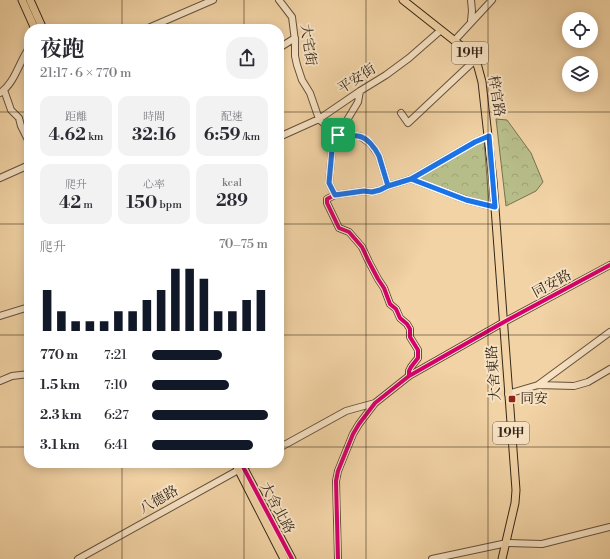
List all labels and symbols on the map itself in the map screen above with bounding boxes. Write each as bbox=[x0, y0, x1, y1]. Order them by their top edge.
street label: 大宅街 bbox=[296, 23, 320, 67]
road number: 19甲 bbox=[452, 42, 488, 64]
street label: 平安街 bbox=[334, 60, 380, 98]
street label: 梓官路 bbox=[484, 74, 508, 118]
pin bbox=[321, 118, 355, 152]
street label: 同安路 bbox=[529, 266, 575, 302]
street label: 大舍東路 bbox=[483, 344, 505, 402]
place label: 同安 bbox=[520, 390, 548, 408]
marker: 同安 bbox=[507, 394, 517, 404]
road number: 19甲 bbox=[493, 422, 529, 444]
street label: 大舍北路 bbox=[256, 479, 298, 537]
street label: 八德路 bbox=[136, 482, 182, 518]

